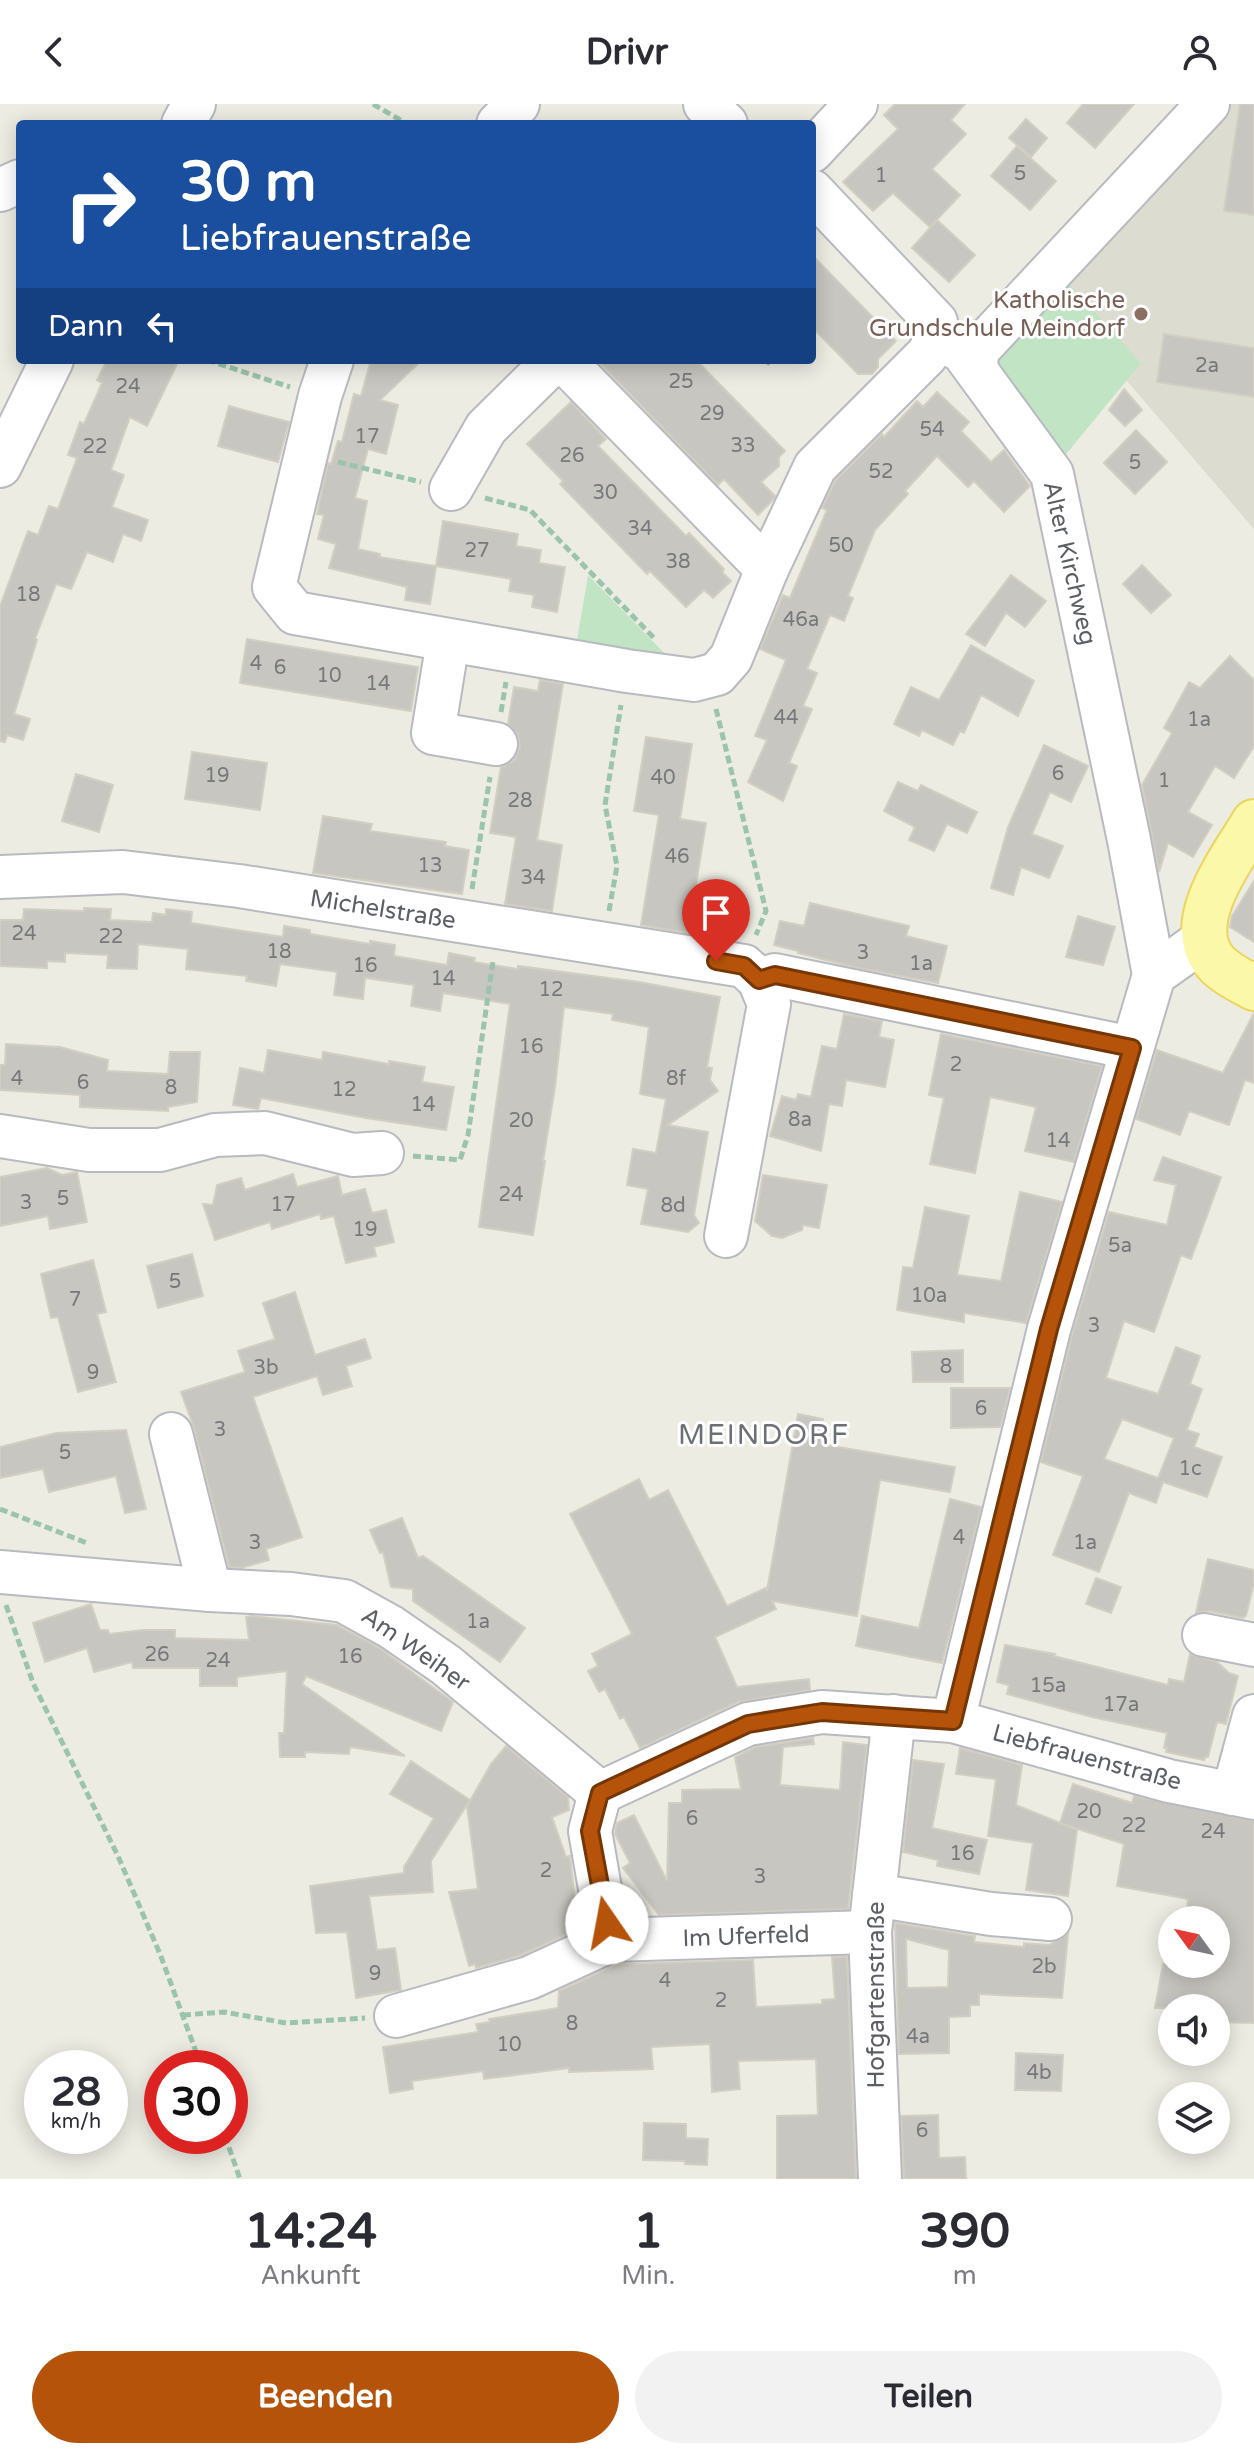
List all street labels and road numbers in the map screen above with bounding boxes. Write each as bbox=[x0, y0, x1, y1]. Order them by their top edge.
street label: Alter Kirchweg bbox=[1037, 478, 1102, 648]
street label: Michelstraße bbox=[308, 884, 458, 935]
street label: Am Weiher bbox=[356, 1601, 476, 1698]
street label: Liebfrauenstraße bbox=[989, 1718, 1185, 1797]
street label: Hofgartenstraße bbox=[862, 1901, 891, 2089]
street label: Im Uferfeld bbox=[682, 1920, 810, 1953]

